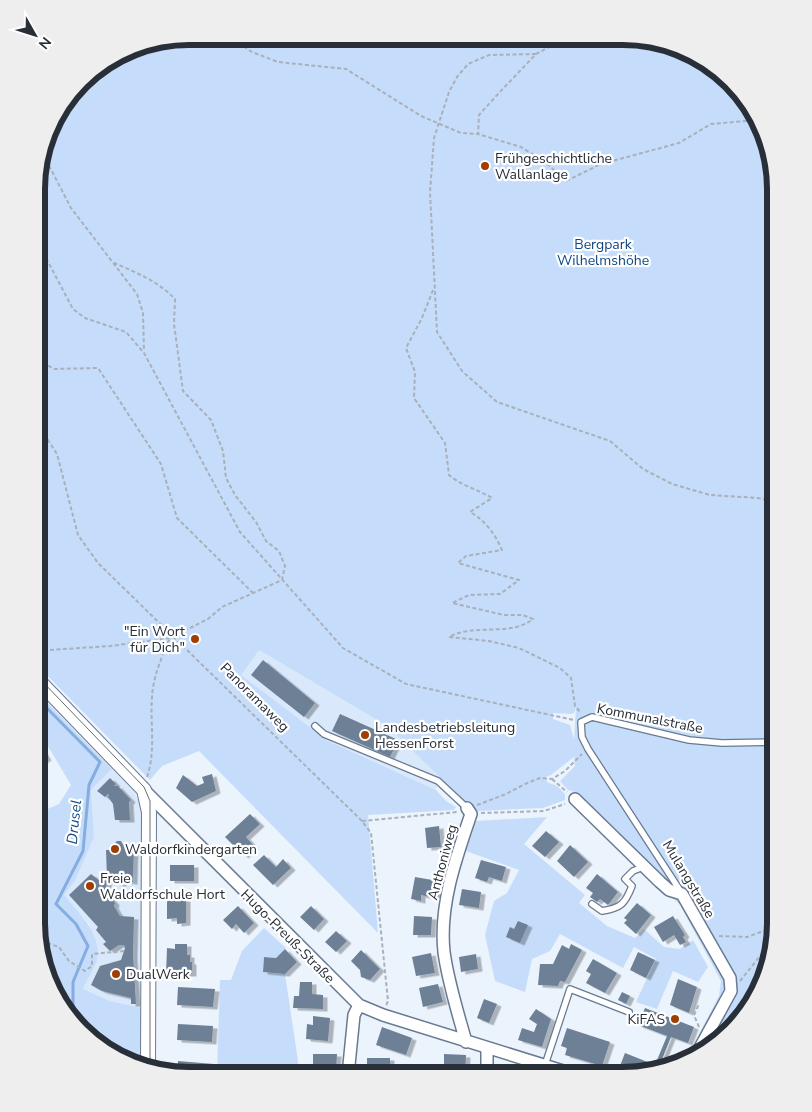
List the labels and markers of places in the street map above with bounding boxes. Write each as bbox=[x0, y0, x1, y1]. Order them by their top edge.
place label: Frühgeschichtliche Wallanlage bbox=[495, 149, 612, 184]
marker: Frühgeschichtliche Wallanlage bbox=[479, 160, 491, 172]
place label: "Ein Wort für Dich" bbox=[124, 622, 185, 657]
marker: "Ein Wort für Dich" bbox=[189, 633, 201, 645]
place label: Landesbetriebsleitung HessenForst bbox=[375, 718, 515, 753]
marker: Landesbetriebsleitung HessenForst bbox=[359, 729, 371, 741]
place label: Waldorfkindergarten bbox=[125, 840, 257, 859]
marker: Waldorfkindergarten bbox=[109, 843, 121, 855]
place label: Freie Waldorfschule Hort bbox=[100, 869, 225, 904]
marker: Freie Waldorfschule Hort bbox=[84, 880, 96, 892]
place label: DualWerk bbox=[126, 965, 191, 984]
marker: DualWerk bbox=[110, 968, 122, 980]
place label: KiFAS bbox=[627, 1010, 665, 1029]
marker: KiFAS bbox=[669, 1013, 681, 1025]

